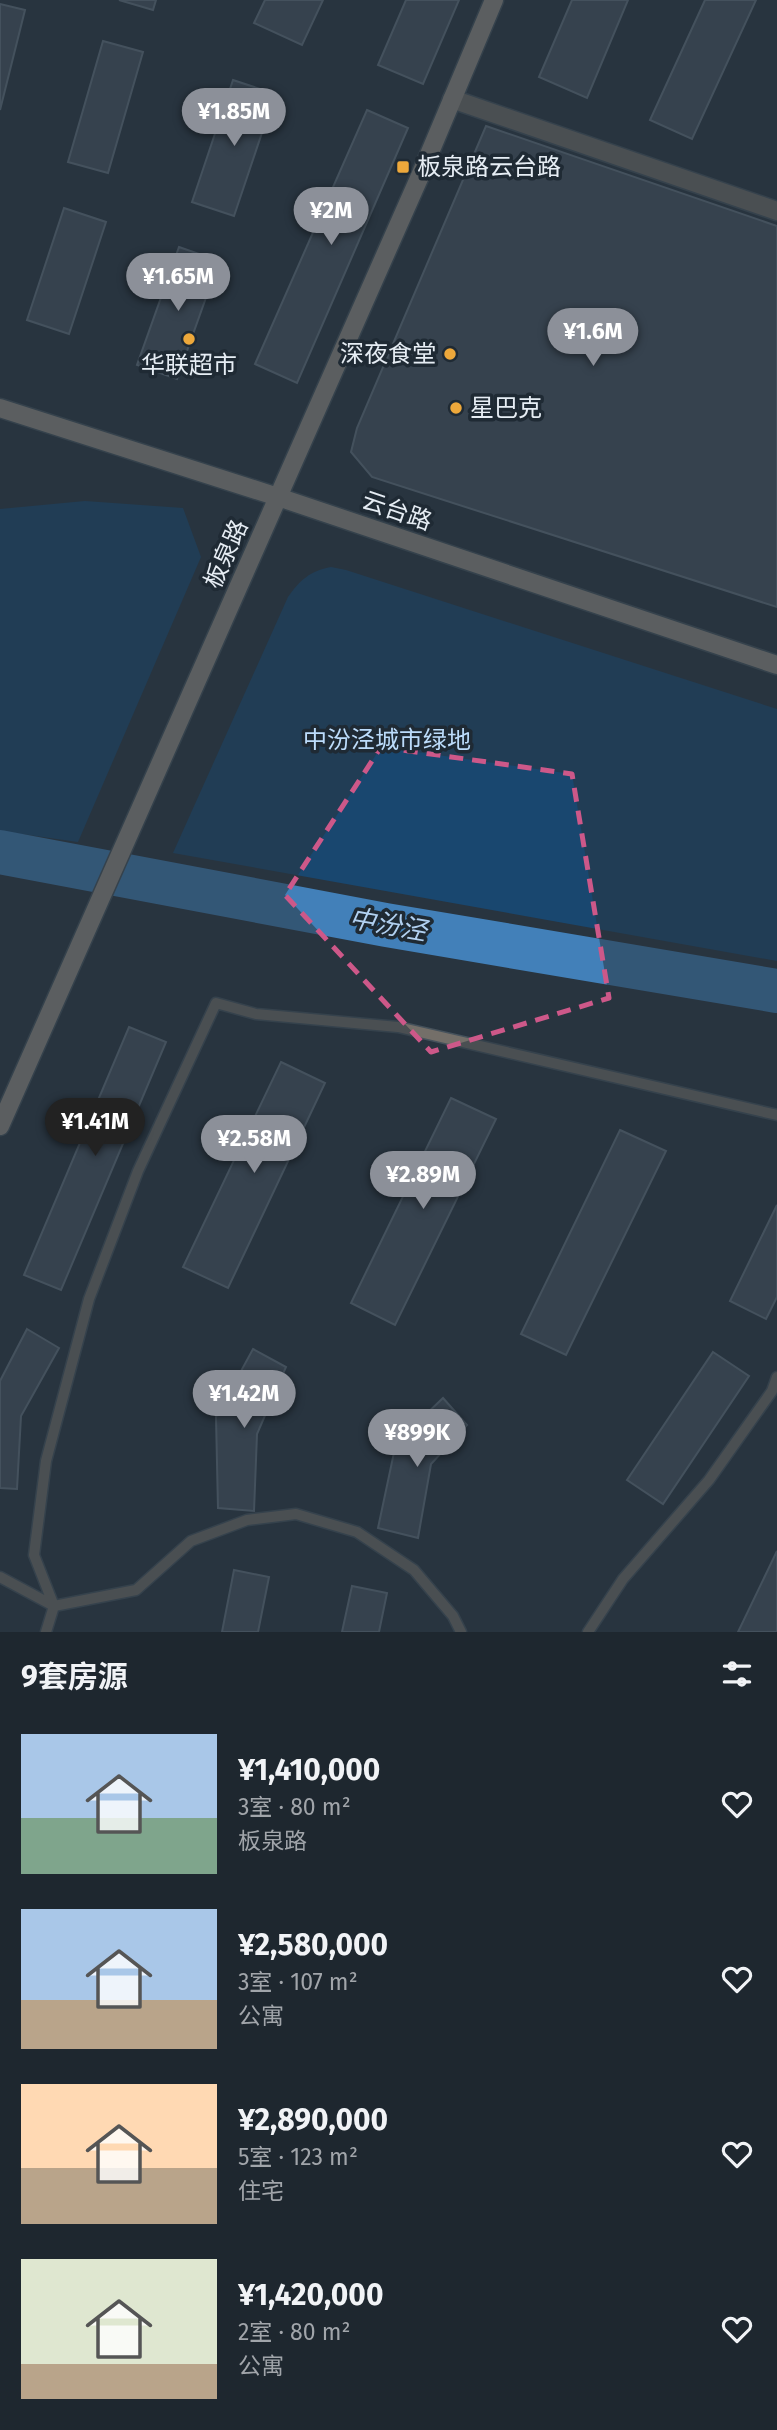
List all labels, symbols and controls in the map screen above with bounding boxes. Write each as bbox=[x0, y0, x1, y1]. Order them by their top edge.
pin: ¥1.85M bbox=[177, 88, 291, 148]
text: ¥1.85M bbox=[198, 97, 270, 125]
place label: 板泉路云台路 bbox=[417, 153, 561, 181]
marker: 板泉路云台路 bbox=[395, 159, 411, 175]
pin: ¥2M bbox=[297, 188, 365, 247]
text: ¥2M bbox=[310, 196, 352, 224]
pin: ¥1.65M bbox=[121, 254, 235, 313]
text: ¥1.65M bbox=[142, 262, 214, 290]
pin: ¥1.6M bbox=[544, 308, 642, 368]
text: ¥1.6M bbox=[563, 317, 623, 345]
marker: 华联超市 bbox=[181, 331, 197, 347]
place label: 深夜食堂 bbox=[340, 340, 436, 368]
marker: 深夜食堂 bbox=[442, 346, 458, 362]
place label: 华联超市 bbox=[141, 351, 237, 379]
place label: 星巴克 bbox=[470, 394, 542, 422]
marker: 星巴克 bbox=[448, 400, 464, 416]
street label: 云台路 bbox=[358, 486, 436, 536]
street label: 板泉路 bbox=[199, 515, 253, 593]
park label: 中汾泾城市绿地 bbox=[303, 726, 471, 754]
water label: 中汾泾 bbox=[347, 903, 432, 948]
pin: ¥1.41M bbox=[38, 1098, 152, 1158]
text: ¥1.41M bbox=[61, 1107, 129, 1135]
pin: ¥2.58M bbox=[197, 1116, 311, 1175]
text: ¥2.58M bbox=[217, 1124, 291, 1152]
pin: ¥2.89M bbox=[366, 1152, 480, 1211]
text: ¥2.89M bbox=[386, 1160, 460, 1188]
pin: ¥1.42M bbox=[187, 1370, 301, 1430]
text: ¥1.42M bbox=[209, 1379, 279, 1407]
pin: ¥899K bbox=[368, 1410, 466, 1469]
text: ¥899K bbox=[384, 1418, 450, 1446]
icon: filters bbox=[718, 1655, 756, 1693]
text: 9套房源 bbox=[21, 1659, 128, 1695]
text: ¥1,410,000 bbox=[238, 1752, 380, 1788]
icon: home bbox=[77, 1762, 161, 1846]
icon: heart bbox=[718, 1785, 756, 1823]
text: 3室 · 80 m² bbox=[238, 1793, 351, 1821]
text: 板泉路 bbox=[238, 1827, 307, 1855]
text: ¥2,580,000 bbox=[238, 1927, 388, 1963]
icon: home bbox=[77, 1937, 161, 2021]
icon: heart bbox=[718, 1960, 756, 1998]
text: 3室 · 107 m² bbox=[238, 1968, 358, 1996]
text: 公寓 bbox=[238, 2002, 284, 2030]
text: ¥2,890,000 bbox=[238, 2102, 388, 2138]
icon: home bbox=[77, 2112, 161, 2196]
icon: heart bbox=[718, 2135, 756, 2173]
text: 5室 · 123 m² bbox=[238, 2143, 358, 2171]
text: 住宅 bbox=[238, 2177, 284, 2205]
text: ¥1,420,000 bbox=[238, 2277, 383, 2313]
icon: home bbox=[77, 2287, 161, 2371]
icon: heart bbox=[718, 2310, 756, 2348]
text: 2室 · 80 m² bbox=[238, 2318, 351, 2346]
text: 公寓 bbox=[238, 2352, 284, 2380]

